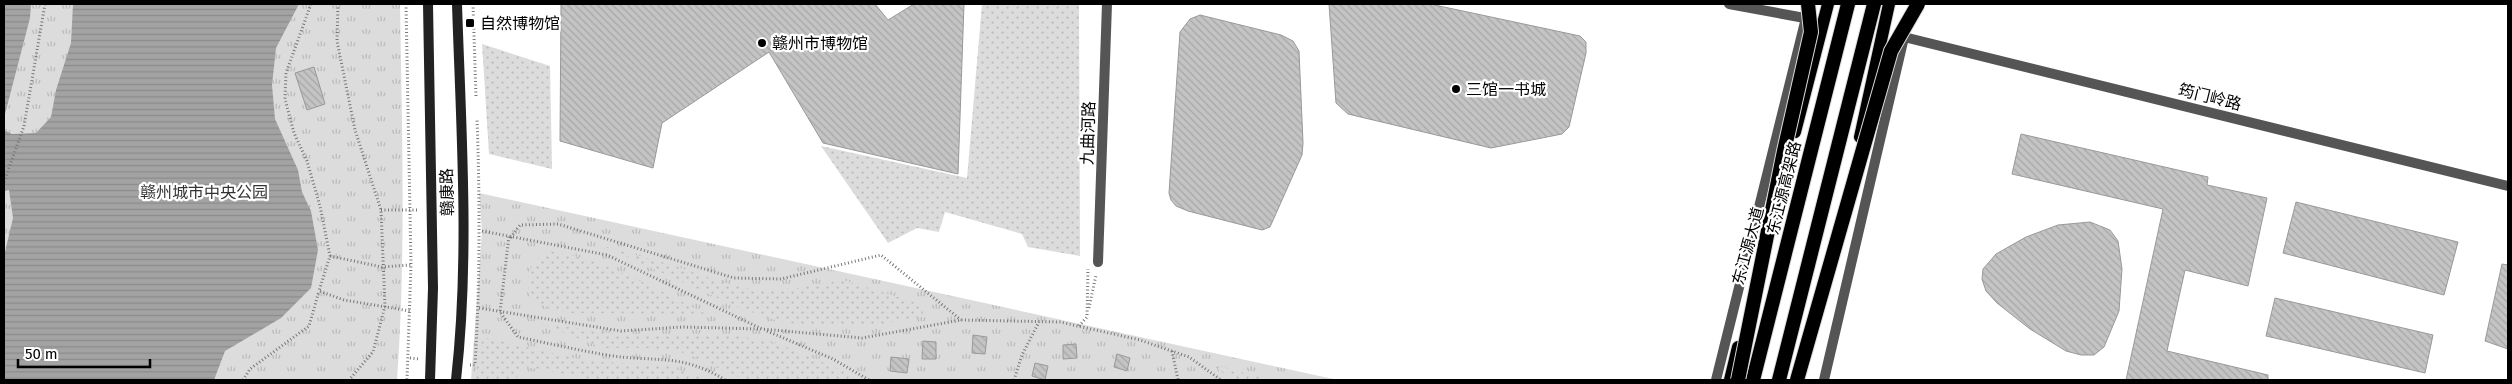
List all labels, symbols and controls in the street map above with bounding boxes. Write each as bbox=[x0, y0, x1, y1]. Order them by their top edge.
place label: 自然博物馆 bbox=[480, 14, 560, 33]
marker: 自然博物馆 bbox=[464, 17, 476, 29]
place label: 赣州市博物馆 bbox=[772, 34, 868, 53]
marker: 赣州市博物馆 bbox=[756, 37, 768, 49]
place label: 三馆一书城 bbox=[1466, 80, 1546, 99]
street label: 筠门岭路 bbox=[2177, 80, 2243, 114]
marker: 三馆一书城 bbox=[1450, 83, 1462, 95]
street label: 九曲河路 bbox=[1077, 101, 1099, 165]
street label: 东江源高架路 bbox=[1763, 139, 1805, 237]
street label: 赣康路 bbox=[437, 168, 457, 216]
park label: 赣州城市中央公园 bbox=[140, 183, 268, 202]
street label: 东江源大道 bbox=[1728, 205, 1768, 287]
scale bar bbox=[18, 336, 150, 368]
text: 50 m bbox=[25, 345, 58, 363]

